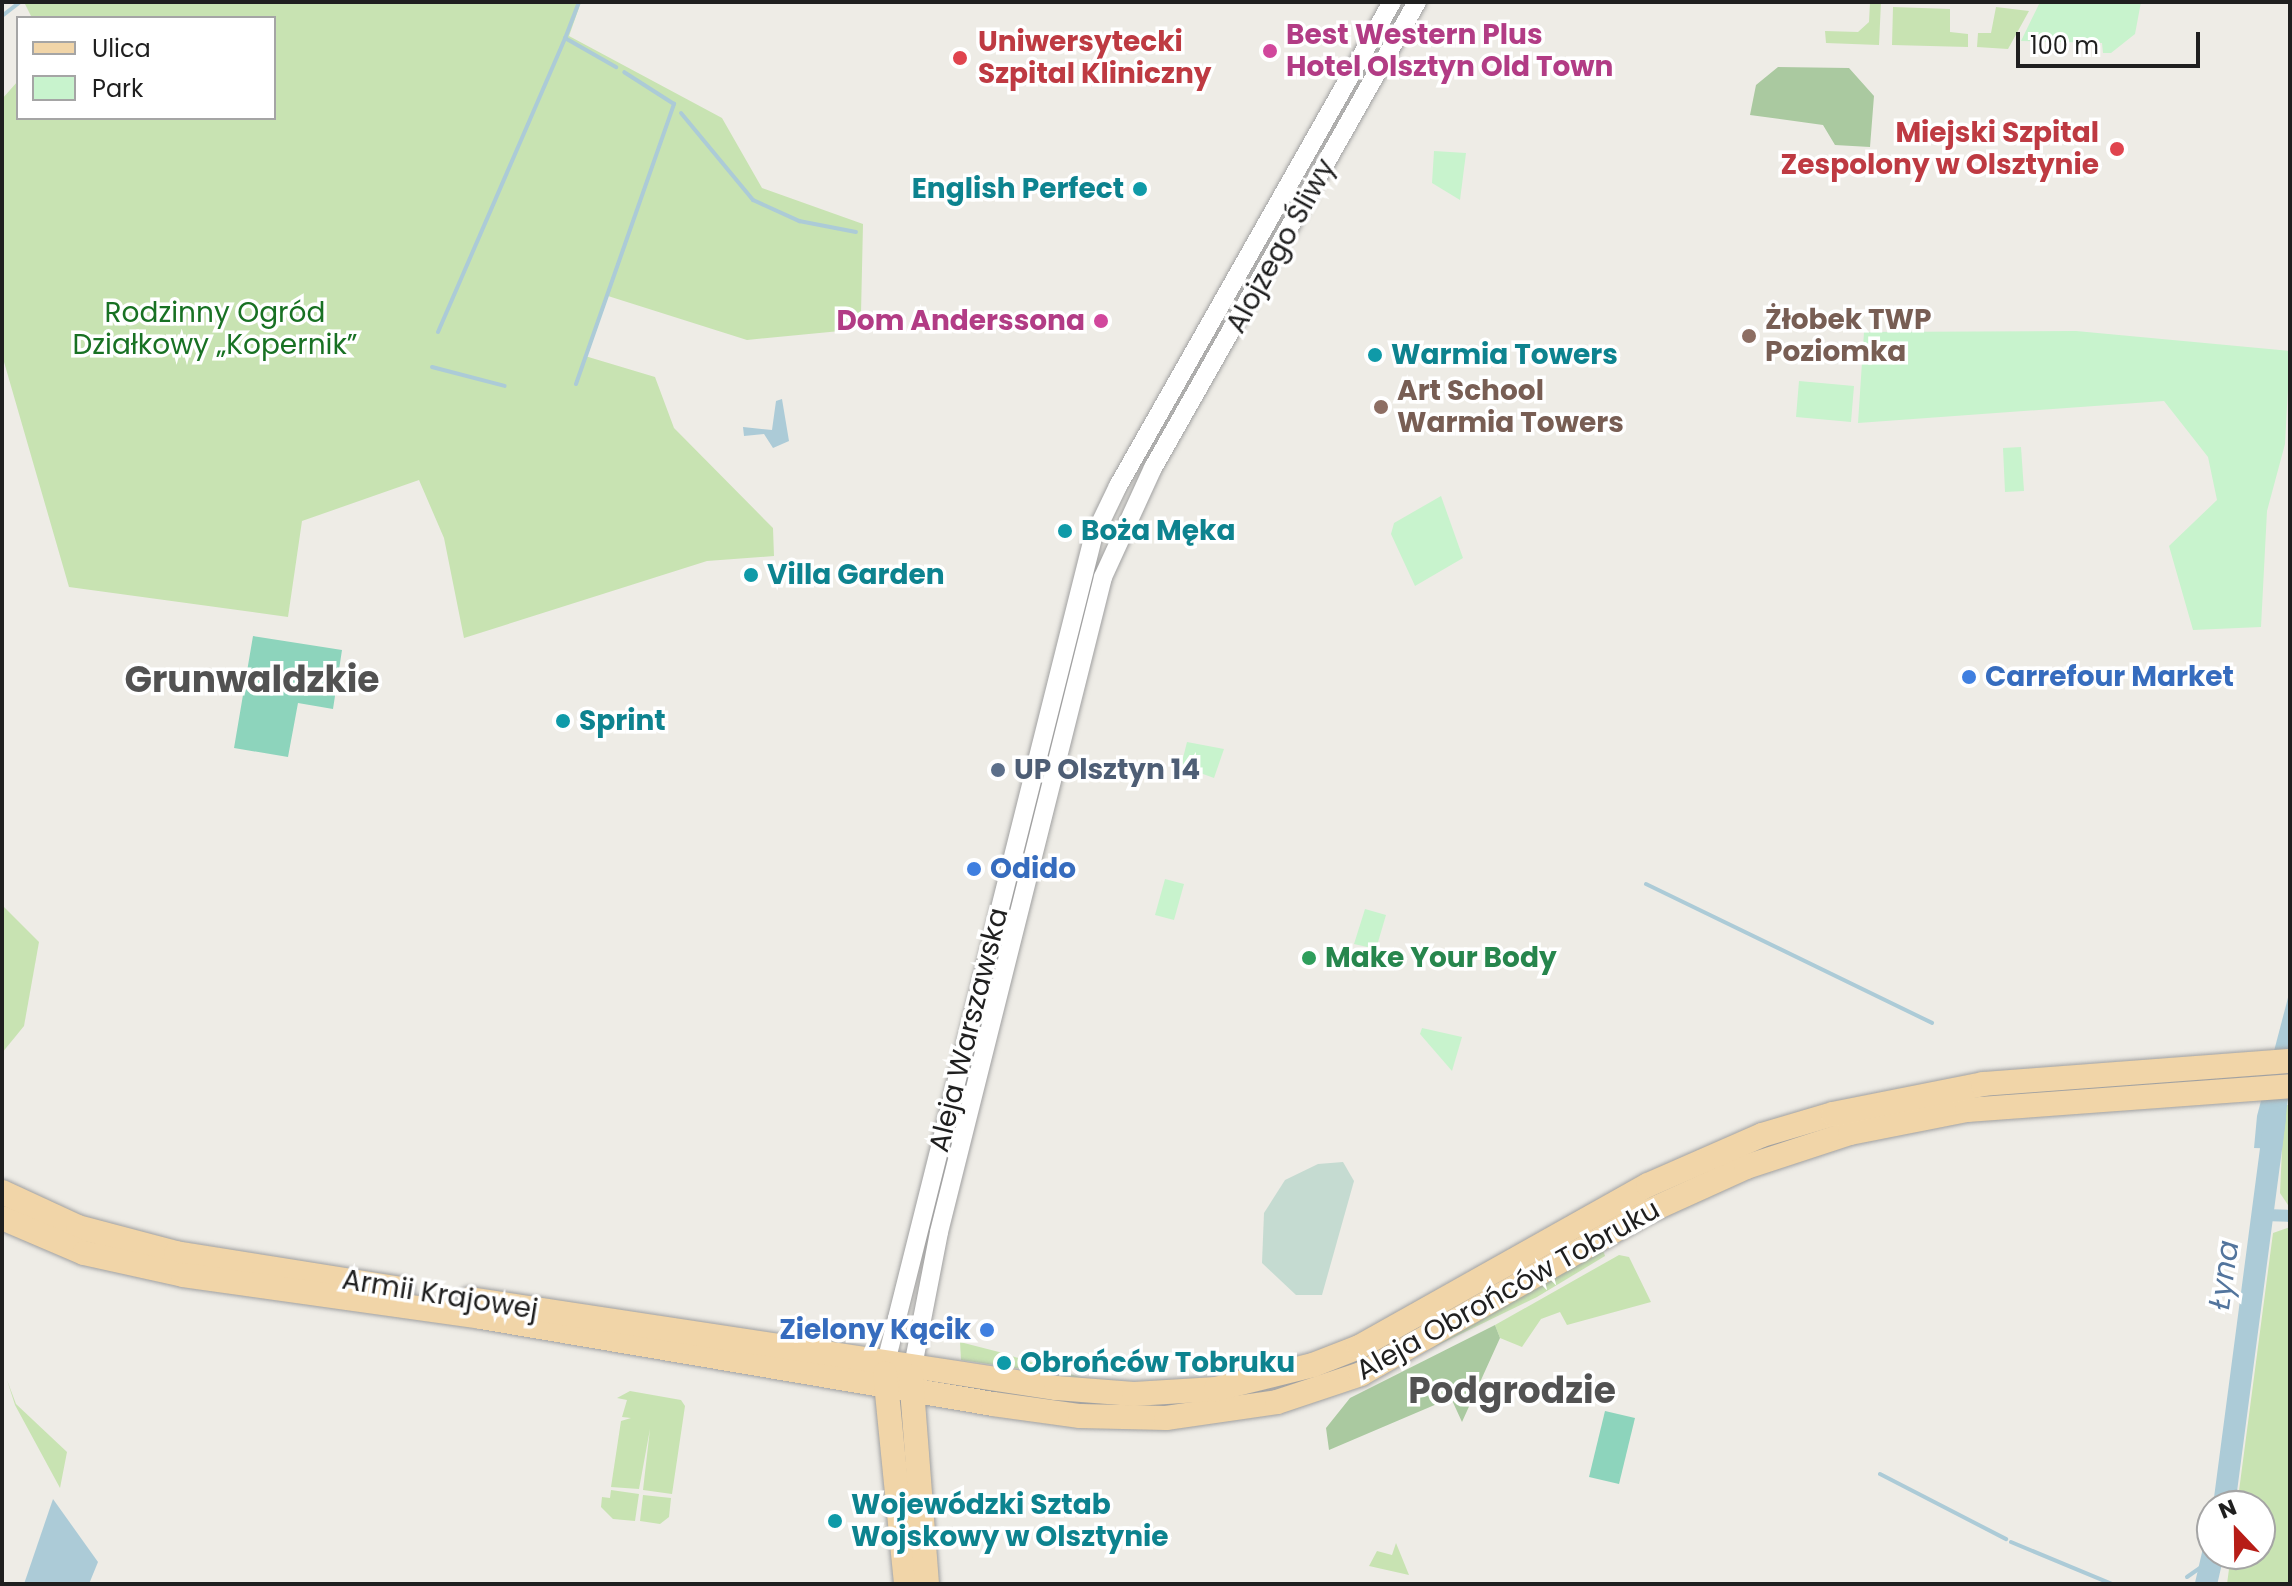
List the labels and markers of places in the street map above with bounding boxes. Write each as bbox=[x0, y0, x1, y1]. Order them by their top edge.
place label: Best Western Plus Hotel Olsztyn Old Town bbox=[1286, 18, 1613, 84]
place label: Uniwersytecki Szpital Kliniczny bbox=[978, 25, 1212, 91]
marker: Best Western Plus Hotel Olsztyn Old Town bbox=[1261, 42, 1279, 60]
marker: Uniwersytecki Szpital Kliniczny bbox=[949, 47, 971, 69]
place label: Miejski Szpital Zespolony w Olsztynie bbox=[1781, 116, 2099, 182]
marker: Miejski Szpital Zespolony w Olsztynie bbox=[2106, 138, 2128, 160]
place label: English Perfect bbox=[912, 172, 1124, 206]
marker: English Perfect bbox=[1131, 180, 1149, 198]
place label: Żłobek TWP Poziomka bbox=[1765, 303, 1931, 369]
place label: Dom Anderssona bbox=[837, 304, 1085, 338]
marker: Dom Anderssona bbox=[1092, 312, 1110, 330]
marker: Żłobek TWP Poziomka bbox=[1740, 327, 1758, 345]
place label: Warmia Towers bbox=[1391, 338, 1618, 372]
marker: Warmia Towers bbox=[1366, 346, 1384, 364]
place label: Art School Warmia Towers bbox=[1397, 374, 1624, 440]
marker: Art School Warmia Towers bbox=[1372, 398, 1390, 416]
place label: Boża Męka bbox=[1081, 514, 1235, 548]
marker: Boża Męka bbox=[1056, 522, 1074, 540]
place label: Villa Garden bbox=[767, 558, 945, 592]
marker: Villa Garden bbox=[742, 566, 760, 584]
place label: Carrefour Market bbox=[1985, 660, 2234, 694]
marker: Carrefour Market bbox=[1960, 668, 1978, 686]
place label: Sprint bbox=[579, 704, 666, 738]
marker: Sprint bbox=[554, 712, 572, 730]
place label: UP Olsztyn 14 bbox=[1014, 753, 1200, 787]
marker: UP Olsztyn 14 bbox=[989, 761, 1007, 779]
place label: Odido bbox=[990, 852, 1076, 886]
marker: Odido bbox=[965, 860, 983, 878]
place label: Make Your Body bbox=[1325, 941, 1557, 975]
marker: Make Your Body bbox=[1300, 949, 1318, 967]
place label: Zielony Kącik bbox=[779, 1313, 971, 1347]
marker: Zielony Kącik bbox=[978, 1321, 996, 1339]
place label: Obrońców Tobruku bbox=[1020, 1346, 1295, 1380]
marker: Obrońców Tobruku bbox=[995, 1354, 1013, 1372]
place label: Wojewódzki Sztab Wojskowy w Olsztynie bbox=[851, 1488, 1169, 1554]
marker: Wojewódzki Sztab Wojskowy w Olsztynie bbox=[826, 1512, 844, 1530]

